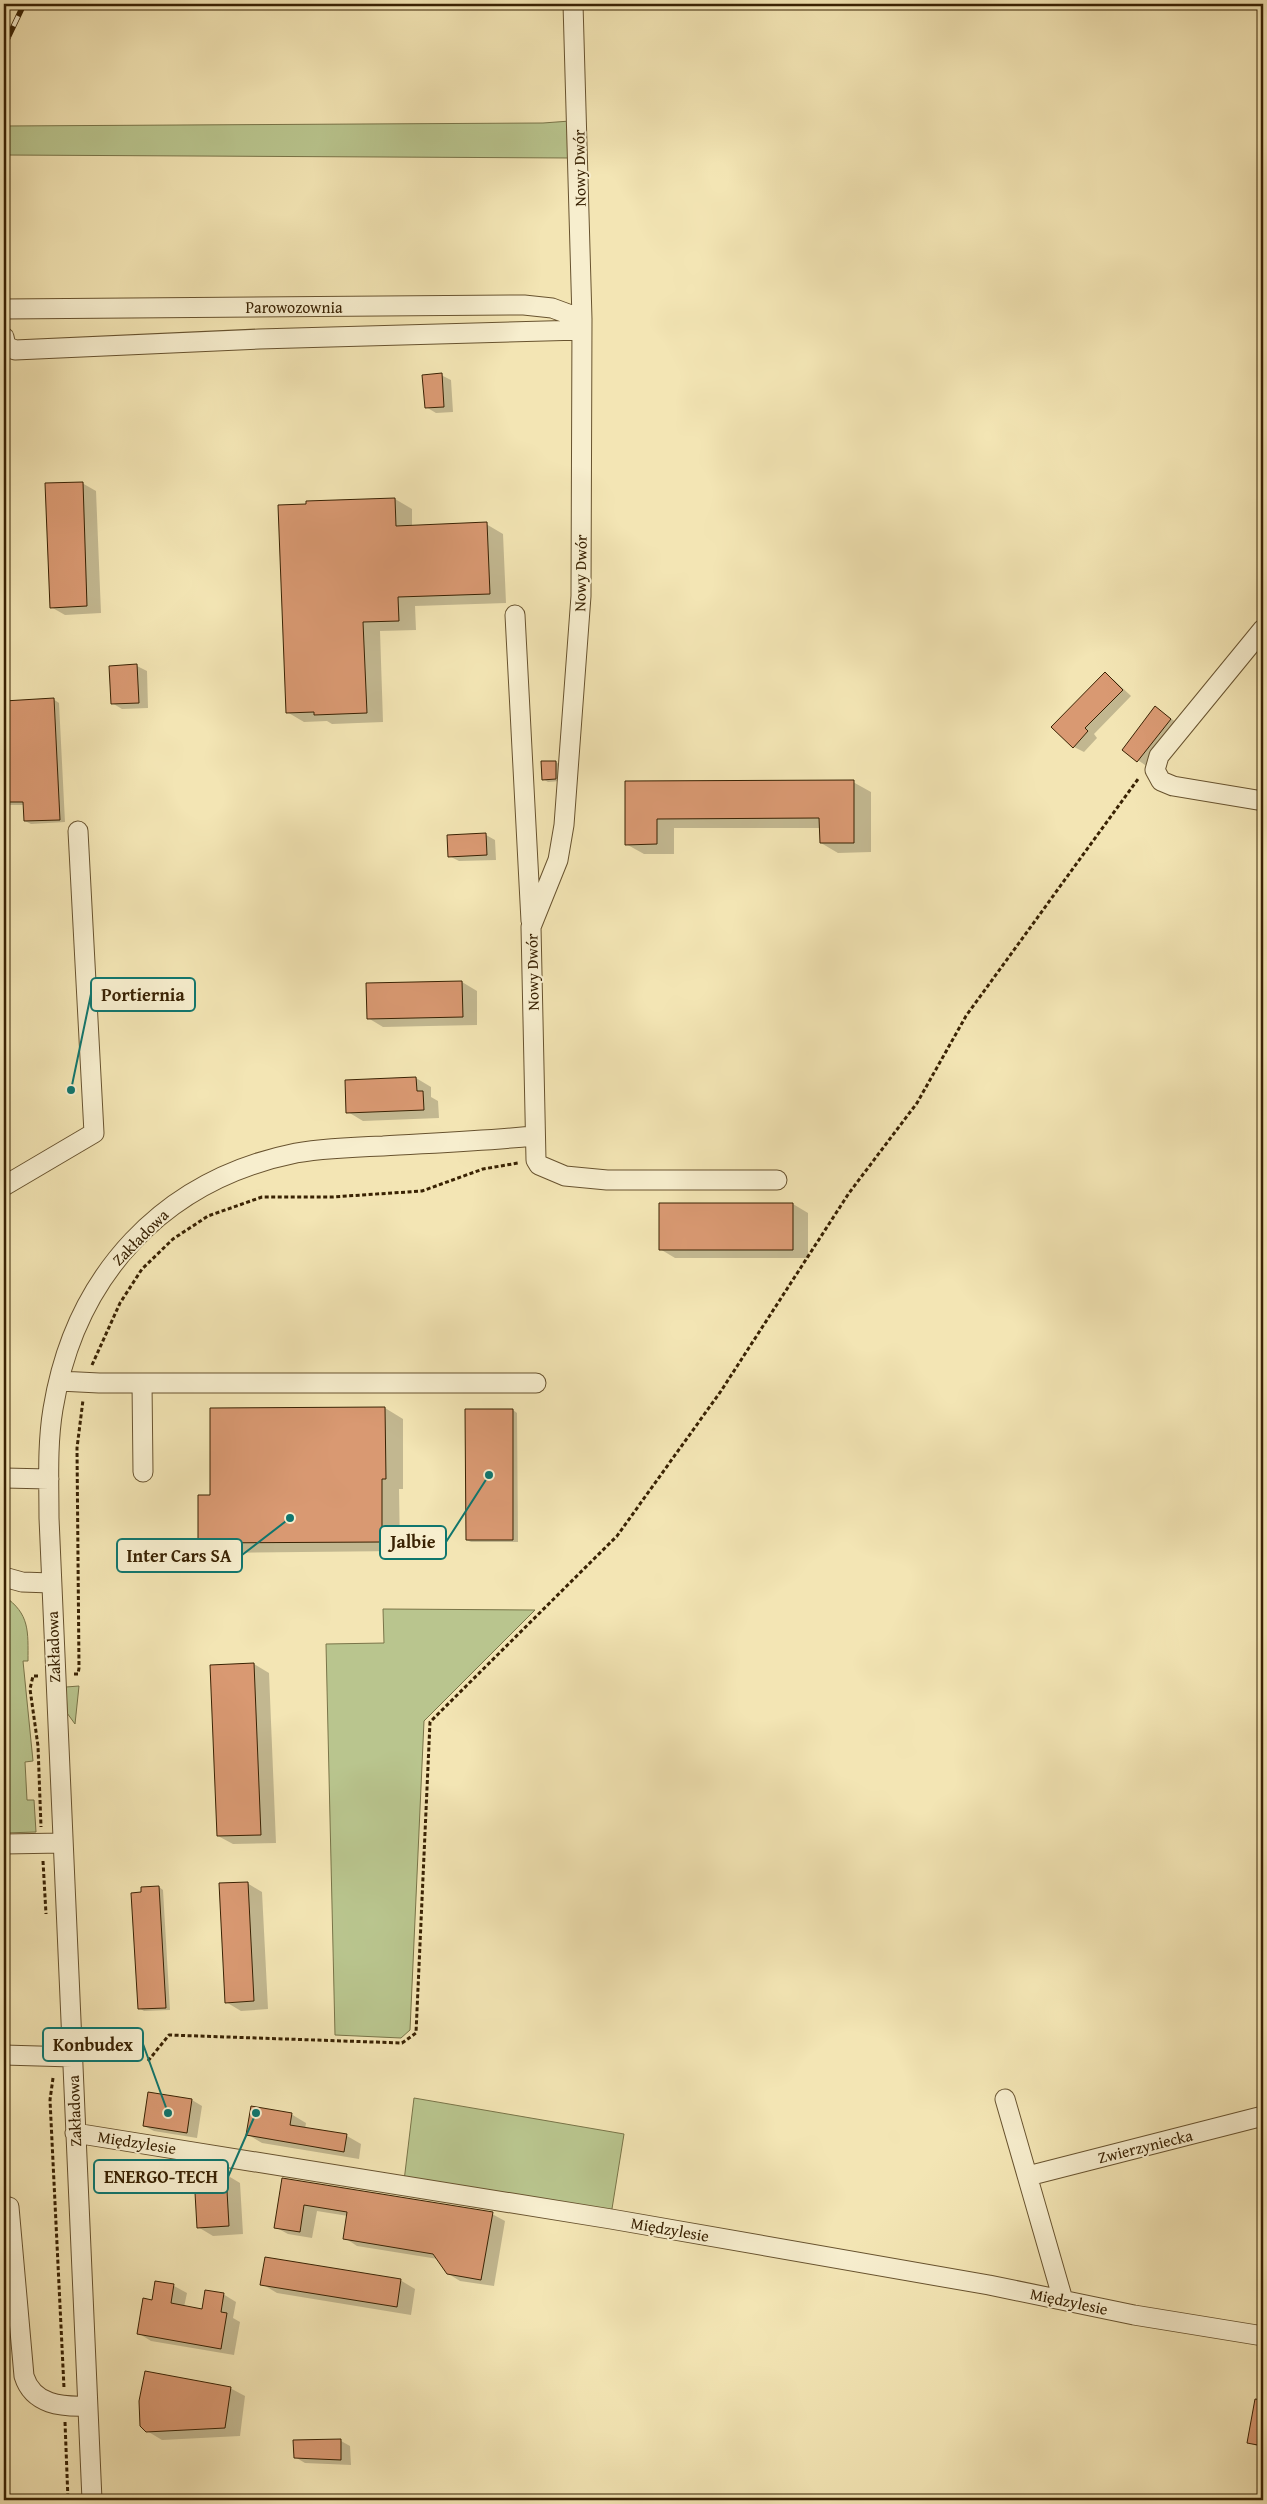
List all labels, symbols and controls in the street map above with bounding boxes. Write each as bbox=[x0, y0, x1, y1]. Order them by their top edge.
street label: Nowy Dwór bbox=[566, 129, 592, 207]
street label: Parowozownia bbox=[245, 295, 343, 319]
street label: Nowy Dwór bbox=[567, 534, 593, 612]
street label: Nowy Dwór bbox=[519, 933, 545, 1011]
callout: Portiernia bbox=[91, 978, 195, 1011]
text: Portiernia bbox=[101, 981, 185, 1008]
street label: Zakładowa bbox=[106, 1203, 174, 1271]
callout: Jalbie bbox=[380, 1526, 446, 1559]
text: Jalbie bbox=[387, 1528, 436, 1555]
callout: Inter Cars SA bbox=[117, 1539, 242, 1572]
text: Inter Cars SA bbox=[127, 1542, 232, 1569]
street label: Zakładowa bbox=[40, 1610, 66, 1683]
callout: Konbudex bbox=[43, 2028, 143, 2061]
text: Konbudex bbox=[53, 2031, 134, 2058]
street label: Zakładowa bbox=[61, 2074, 87, 2147]
street label: Zwierzyniecka bbox=[1095, 2123, 1195, 2169]
street label: Międzylesie bbox=[96, 2124, 178, 2160]
callout: ENERGO-TECH bbox=[94, 2160, 228, 2193]
text: ENERGO-TECH bbox=[104, 2163, 218, 2190]
street label: Międzylesie bbox=[629, 2210, 711, 2248]
street label: Międzylesie bbox=[1028, 2281, 1110, 2321]

